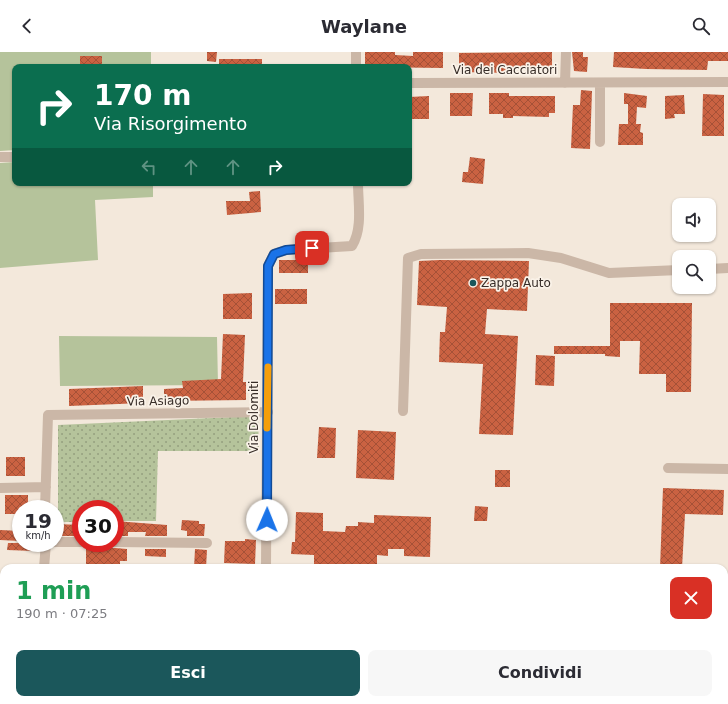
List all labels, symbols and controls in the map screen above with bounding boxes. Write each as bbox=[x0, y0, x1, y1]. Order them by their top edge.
icon: back bbox=[16, 15, 38, 37]
icon: search bbox=[690, 15, 712, 37]
text: Waylane bbox=[321, 16, 407, 37]
street label: Via dei Cacciatori bbox=[453, 63, 557, 77]
text: 170 m bbox=[94, 79, 191, 112]
icon: right bbox=[28, 80, 80, 132]
text: Via Risorgimento bbox=[94, 113, 247, 134]
icon: left bbox=[138, 156, 160, 178]
icon: ahead bbox=[180, 156, 202, 178]
icon: ahead bbox=[222, 156, 244, 178]
icon: right bbox=[264, 156, 286, 178]
map controls bbox=[672, 198, 716, 294]
button: sound bbox=[672, 198, 716, 242]
pin bbox=[295, 231, 329, 265]
icon: arrive bbox=[301, 237, 323, 259]
button: search bbox=[672, 250, 716, 294]
place label: Zappa Auto bbox=[481, 276, 551, 290]
marker: Zappa Auto bbox=[468, 278, 478, 288]
street label: Via Dolomiti bbox=[247, 381, 261, 453]
street label: Via Asiago bbox=[127, 393, 189, 409]
position arrow bbox=[246, 499, 288, 541]
speed limit sign: 30 bbox=[72, 500, 124, 552]
text: 19 bbox=[24, 509, 52, 533]
text: km/h bbox=[25, 530, 51, 541]
text: 1 min bbox=[16, 577, 91, 605]
button: close bbox=[670, 577, 712, 619]
text: 190 m · 07:25 bbox=[16, 606, 107, 621]
button: Esci bbox=[16, 650, 360, 696]
button: Condividi bbox=[368, 650, 712, 696]

